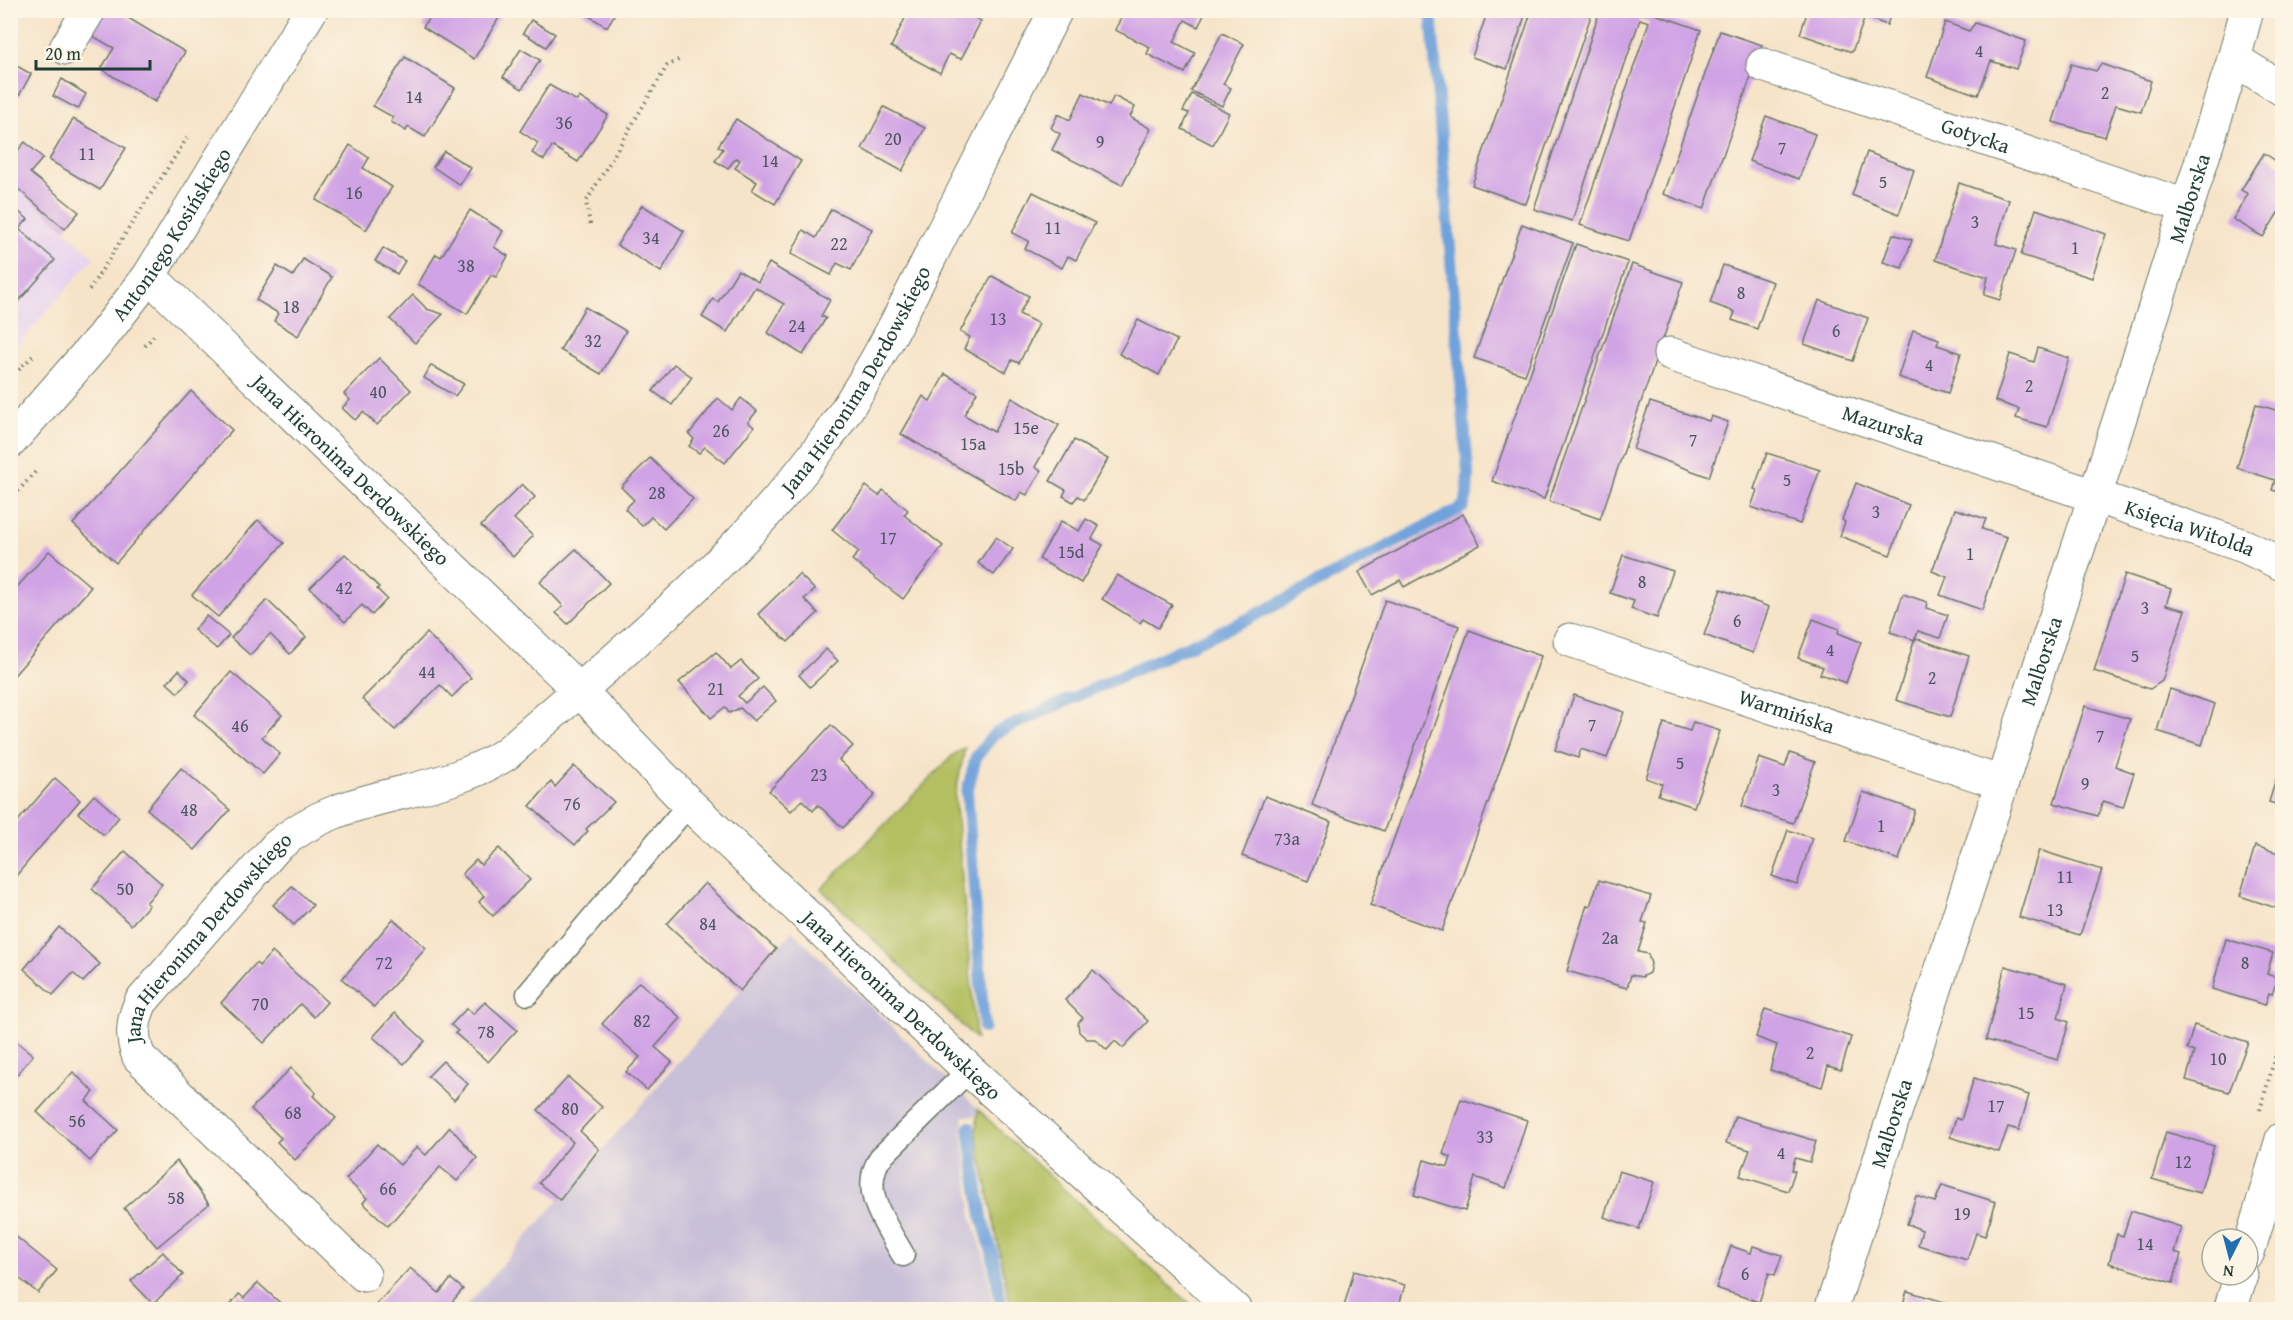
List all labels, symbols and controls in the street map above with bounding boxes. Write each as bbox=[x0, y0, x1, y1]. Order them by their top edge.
scale bar bbox=[36, 33, 150, 71]
house number: 4 bbox=[1975, 37, 1983, 64]
text: 20 m bbox=[45, 40, 81, 67]
house number: 2 bbox=[2101, 79, 2109, 106]
house number: 14 bbox=[405, 83, 423, 110]
house number: 36 bbox=[555, 109, 573, 136]
street label: Gotycka bbox=[1937, 109, 2014, 161]
house number: 20 bbox=[884, 125, 902, 152]
house number: 9 bbox=[1096, 128, 1104, 155]
house number: 7 bbox=[1778, 134, 1786, 161]
house number: 11 bbox=[78, 140, 96, 167]
street label: Antoniego Kosińskiego bbox=[104, 141, 239, 327]
house number: 14 bbox=[761, 147, 779, 174]
street label: Malborska bbox=[2160, 150, 2218, 247]
house number: 5 bbox=[1879, 168, 1887, 195]
house number: 16 bbox=[345, 179, 363, 206]
house number: 3 bbox=[1971, 208, 1979, 235]
house number: 11 bbox=[1044, 214, 1062, 241]
house number: 34 bbox=[642, 224, 660, 251]
house number: 22 bbox=[830, 230, 848, 257]
house number: 1 bbox=[2071, 234, 2079, 261]
house number: 38 bbox=[457, 252, 475, 279]
street label: Jana Hieronima Derdowskiego bbox=[771, 260, 938, 503]
house number: 8 bbox=[1737, 279, 1745, 306]
house number: 18 bbox=[282, 293, 300, 320]
house number: 13 bbox=[989, 305, 1007, 332]
house number: 24 bbox=[788, 312, 806, 339]
house number: 6 bbox=[1832, 317, 1840, 344]
house number: 32 bbox=[584, 327, 602, 354]
house number: 4 bbox=[1925, 351, 1933, 378]
street label: Jana Hieronima Derdowskiego bbox=[243, 365, 457, 573]
house number: 2 bbox=[2025, 372, 2033, 399]
house number: 40 bbox=[369, 378, 387, 405]
street label: Mazurska bbox=[1838, 397, 1929, 453]
house number: 15e bbox=[1013, 414, 1039, 441]
house number: 26 bbox=[712, 417, 730, 444]
house number: 7 bbox=[1689, 426, 1697, 453]
house number: 15a bbox=[960, 430, 986, 457]
house number: 15b bbox=[998, 455, 1024, 482]
house number: 5 bbox=[1783, 466, 1791, 493]
house number: 28 bbox=[648, 479, 666, 506]
street label: Księcia Witolda bbox=[2121, 491, 2260, 564]
house number: 3 bbox=[1872, 498, 1880, 525]
house number: 17 bbox=[879, 524, 897, 551]
house number: 15d bbox=[1058, 538, 1085, 565]
house number: 1 bbox=[1966, 540, 1974, 567]
house number: 8 bbox=[1638, 568, 1646, 595]
house number: 42 bbox=[335, 574, 353, 601]
house number: 3 bbox=[2141, 594, 2149, 621]
house number: 6 bbox=[1733, 607, 1741, 634]
street label: Malborska bbox=[2012, 612, 2070, 710]
house number: 4 bbox=[1826, 636, 1834, 663]
house number: 5 bbox=[2131, 642, 2139, 669]
house number: 44 bbox=[418, 658, 436, 685]
house number: 2 bbox=[1928, 664, 1936, 691]
house number: 21 bbox=[707, 675, 725, 702]
street label: Warmińska bbox=[1735, 681, 1839, 742]
house number: 7 bbox=[1588, 711, 1596, 738]
house number: 46 bbox=[231, 712, 249, 739]
house number: 7 bbox=[2096, 722, 2104, 749]
house number: 5 bbox=[1676, 749, 1684, 776]
house number: 23 bbox=[810, 761, 828, 788]
house number: 9 bbox=[2081, 770, 2089, 797]
house number: 3 bbox=[1772, 776, 1780, 803]
house number: 76 bbox=[563, 790, 581, 817]
house number: 48 bbox=[180, 796, 198, 823]
house number: 1 bbox=[1877, 812, 1885, 839]
street label: Jana Hieronima Derdowskiego bbox=[118, 824, 298, 1049]
house number: 73a bbox=[1274, 825, 1300, 852]
house number: 11 bbox=[2056, 863, 2074, 890]
house number: 50 bbox=[116, 875, 134, 902]
house number: 13 bbox=[2046, 896, 2064, 923]
street label: Jana Hieronima Derdowskiego bbox=[793, 901, 1009, 1107]
house number: 84 bbox=[699, 910, 717, 937]
house number: 2a bbox=[1601, 924, 1619, 951]
house number: 72 bbox=[375, 949, 393, 976]
house number: 8 bbox=[2241, 949, 2249, 976]
house number: 70 bbox=[251, 990, 269, 1017]
house number: 15 bbox=[2017, 999, 2035, 1026]
house number: 82 bbox=[633, 1007, 651, 1034]
house number: 78 bbox=[477, 1018, 495, 1045]
house number: 2 bbox=[1806, 1039, 1814, 1066]
house number: 10 bbox=[2209, 1045, 2227, 1072]
street label: Malborska bbox=[1862, 1075, 1920, 1172]
house number: 17 bbox=[1987, 1092, 2005, 1119]
house number: 80 bbox=[561, 1095, 579, 1122]
house number: 68 bbox=[284, 1099, 302, 1126]
house number: 56 bbox=[68, 1107, 86, 1134]
house number: 33 bbox=[1476, 1123, 1494, 1150]
house number: 4 bbox=[1777, 1139, 1785, 1166]
house number: 12 bbox=[2174, 1148, 2192, 1175]
house number: 66 bbox=[379, 1175, 397, 1202]
house number: 58 bbox=[167, 1184, 185, 1211]
house number: 19 bbox=[1953, 1200, 1971, 1227]
north arrow bbox=[2200, 1227, 2260, 1287]
house number: 14 bbox=[2136, 1230, 2154, 1257]
text: N bbox=[2222, 1259, 2235, 1284]
house number: 6 bbox=[1741, 1260, 1749, 1287]

